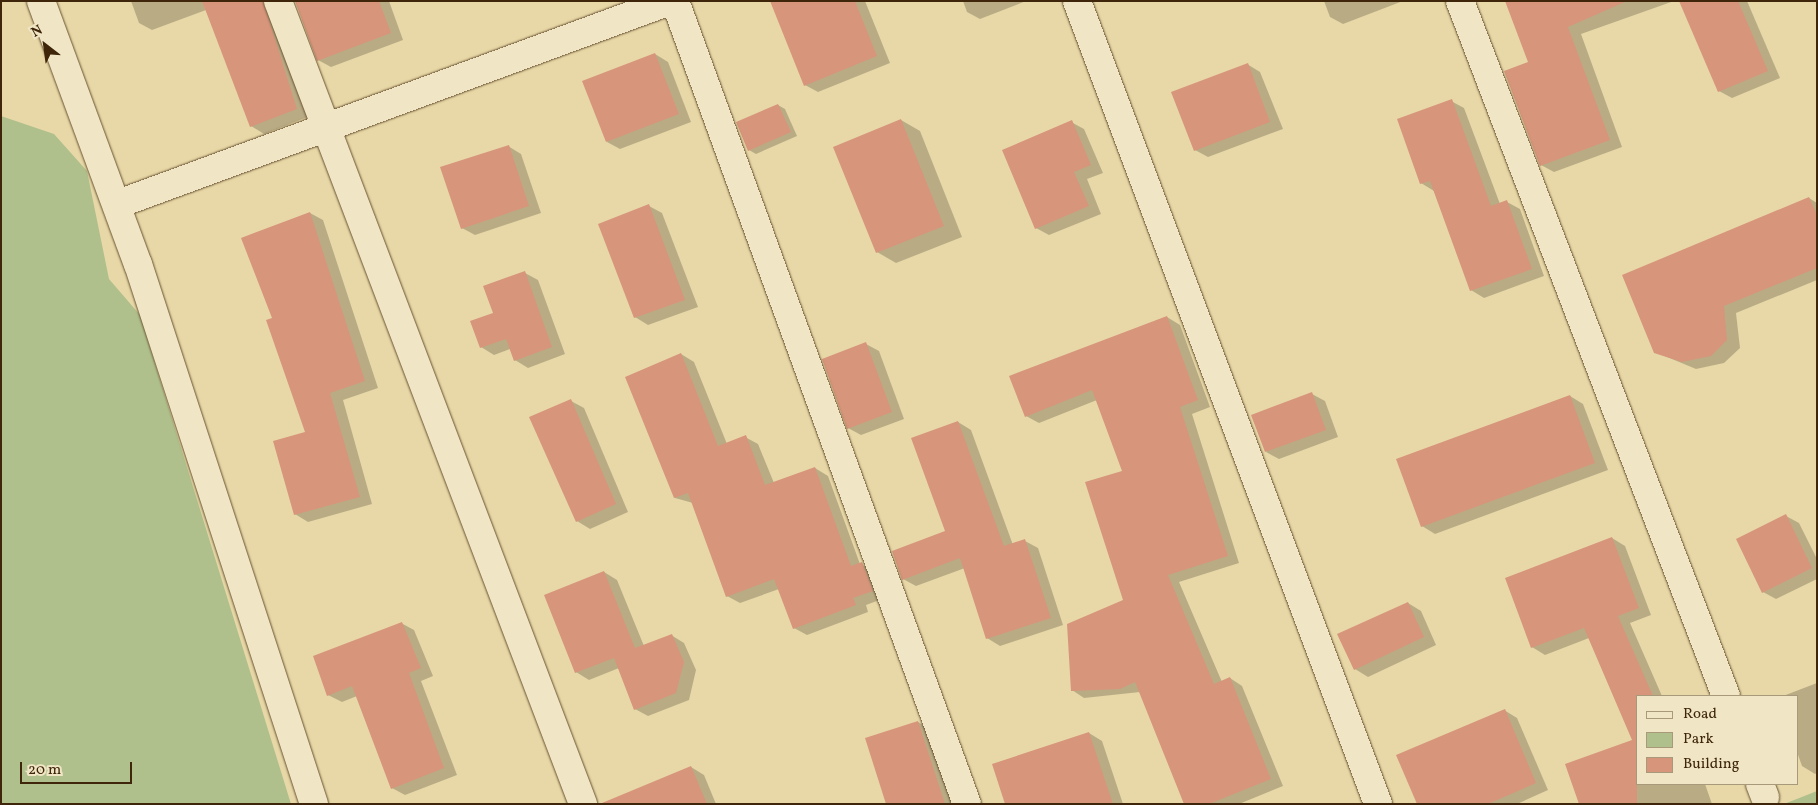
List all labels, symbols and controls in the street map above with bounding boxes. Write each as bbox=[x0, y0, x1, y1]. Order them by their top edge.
north arrow bbox=[20, 20, 70, 70]
text: N bbox=[28, 21, 46, 42]
legend bbox=[1636, 695, 1798, 785]
text: Road bbox=[1683, 704, 1717, 725]
text: Park bbox=[1683, 729, 1714, 750]
scale bar bbox=[22, 752, 135, 784]
text: Building bbox=[1683, 754, 1739, 775]
text: 20 m bbox=[28, 760, 61, 781]

